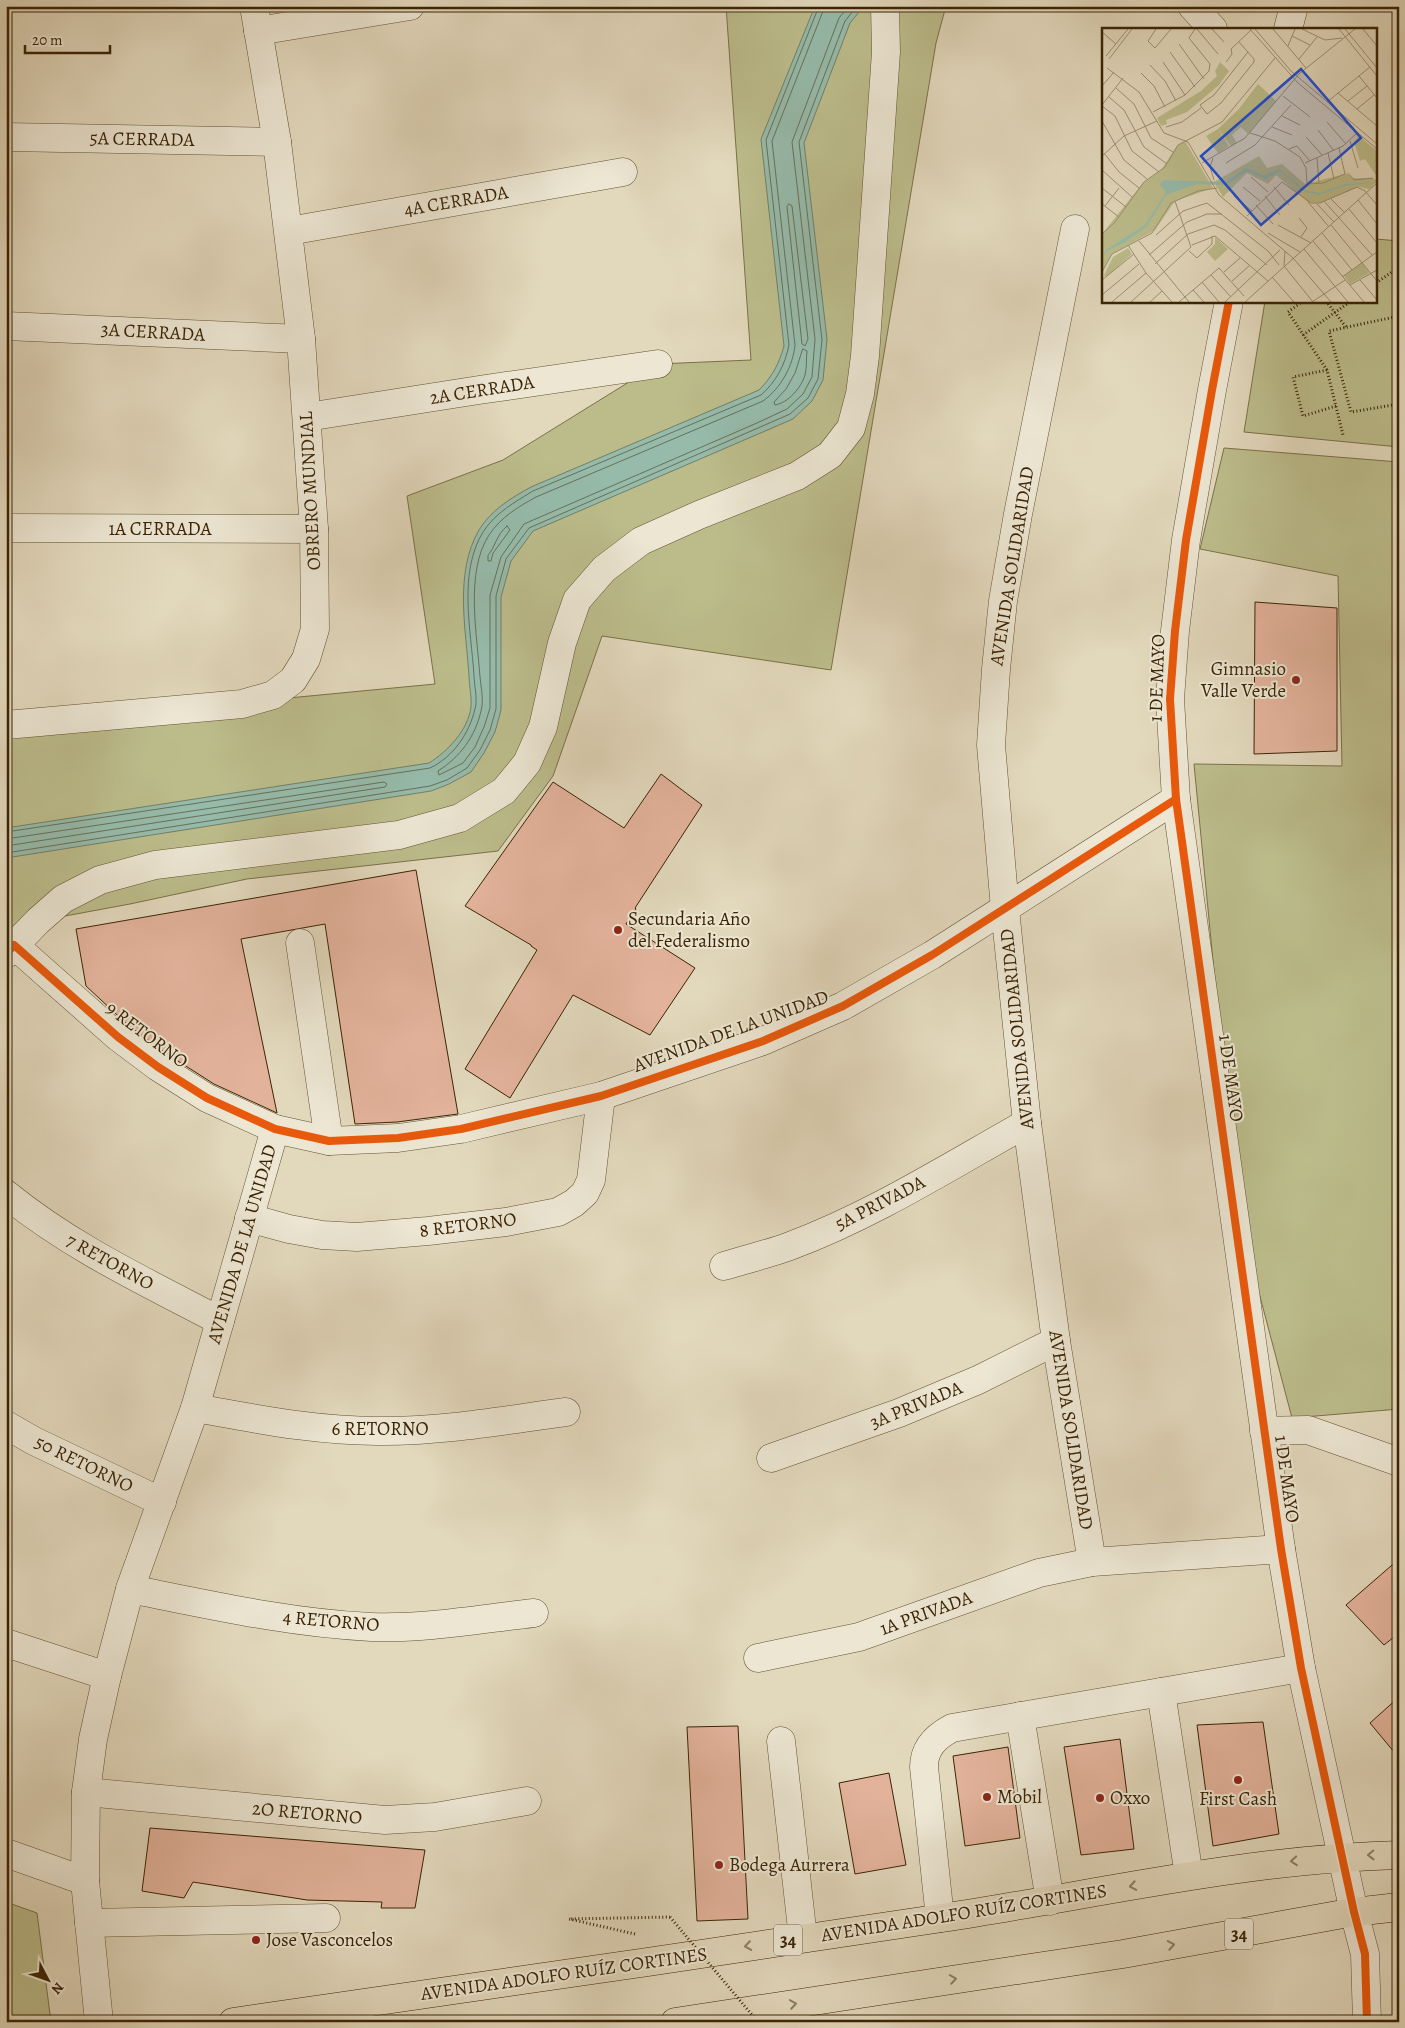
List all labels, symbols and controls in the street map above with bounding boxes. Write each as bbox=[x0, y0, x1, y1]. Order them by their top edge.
scale bar bbox=[25, 22, 110, 54]
inset map bbox=[1102, 28, 1378, 302]
text: 20 m bbox=[32, 30, 63, 50]
street label: 5A CERRADA bbox=[89, 125, 195, 153]
street label: 4A CERRADA bbox=[402, 179, 511, 223]
street label: 3A CERRADA bbox=[100, 316, 207, 348]
street label: 2A CERRADA bbox=[428, 369, 537, 411]
street label: OBRERO MUNDIAL bbox=[293, 411, 327, 571]
street label: AVENIDA SOLIDARIDAD bbox=[983, 465, 1041, 668]
street label: 1A CERRADA bbox=[108, 516, 212, 542]
street label: 1 DE MAYO bbox=[1142, 634, 1172, 722]
place label: Gimnasio Valle Verde bbox=[1200, 656, 1286, 704]
marker: Gimnasio Valle Verde bbox=[1290, 674, 1302, 686]
place label: Secundaria Año del Federalismo bbox=[628, 906, 750, 954]
marker: Secundaria Año del Federalismo bbox=[612, 924, 624, 936]
street label: AVENIDA SOLIDARIDAD bbox=[994, 928, 1041, 1131]
street label: AVENIDA DE LA UNIDAD bbox=[629, 984, 832, 1079]
street label: 9 RETORNO bbox=[100, 995, 194, 1075]
street label: 1 DE MAYO bbox=[1212, 1033, 1250, 1123]
street label: AVENIDA DE LA UNIDAD bbox=[201, 1141, 283, 1348]
street label: 5A PRIVADA bbox=[830, 1169, 930, 1237]
street label: 8 RETORNO bbox=[418, 1206, 518, 1244]
street label: 7 RETORNO bbox=[62, 1227, 158, 1297]
street label: AVENIDA SOLIDARIDAD bbox=[1042, 1328, 1100, 1531]
street label: 3A PRIVADA bbox=[866, 1374, 967, 1435]
street label: 6 RETORNO bbox=[331, 1416, 429, 1442]
street label: 50 RETORNO bbox=[30, 1429, 138, 1499]
street label: 1 DE MAYO bbox=[1268, 1434, 1306, 1524]
street label: 1A PRIVADA bbox=[876, 1584, 977, 1642]
street label: 4 RETORNO bbox=[282, 1604, 380, 1638]
marker: First Cash bbox=[1232, 1774, 1244, 1786]
place label: Mobil bbox=[997, 1784, 1042, 1810]
place label: Oxxo bbox=[1110, 1785, 1150, 1811]
place label: First Cash bbox=[1199, 1786, 1277, 1812]
marker: Mobil bbox=[981, 1791, 993, 1803]
marker: Oxxo bbox=[1094, 1792, 1106, 1804]
street label: 2O RETORNO bbox=[251, 1795, 363, 1831]
one-way arrow bbox=[1366, 1850, 1374, 1861]
place label: Bodega Aurrera bbox=[729, 1852, 850, 1878]
one-way arrow bbox=[1290, 1855, 1298, 1866]
marker: Bodega Aurrera bbox=[713, 1859, 725, 1871]
street label: AVENIDA ADOLFO RUÍZ CORTINES bbox=[818, 1878, 1109, 1949]
one-way arrow bbox=[1129, 1880, 1138, 1890]
road number: 34 bbox=[1225, 1918, 1253, 1950]
road number: 34 bbox=[774, 1924, 802, 1956]
place label: Jose Vasconcelos bbox=[266, 1927, 393, 1953]
marker: Jose Vasconcelos bbox=[250, 1934, 262, 1946]
street label: AVENIDA ADOLFO RUÍZ CORTINES bbox=[418, 1941, 709, 2007]
one-way arrow bbox=[744, 1941, 752, 1951]
one-way arrow bbox=[1166, 1941, 1175, 1951]
north arrow bbox=[22, 1956, 72, 2006]
one-way arrow bbox=[950, 1974, 958, 1985]
text: N bbox=[47, 1978, 68, 1998]
one-way arrow bbox=[788, 1999, 797, 2009]

